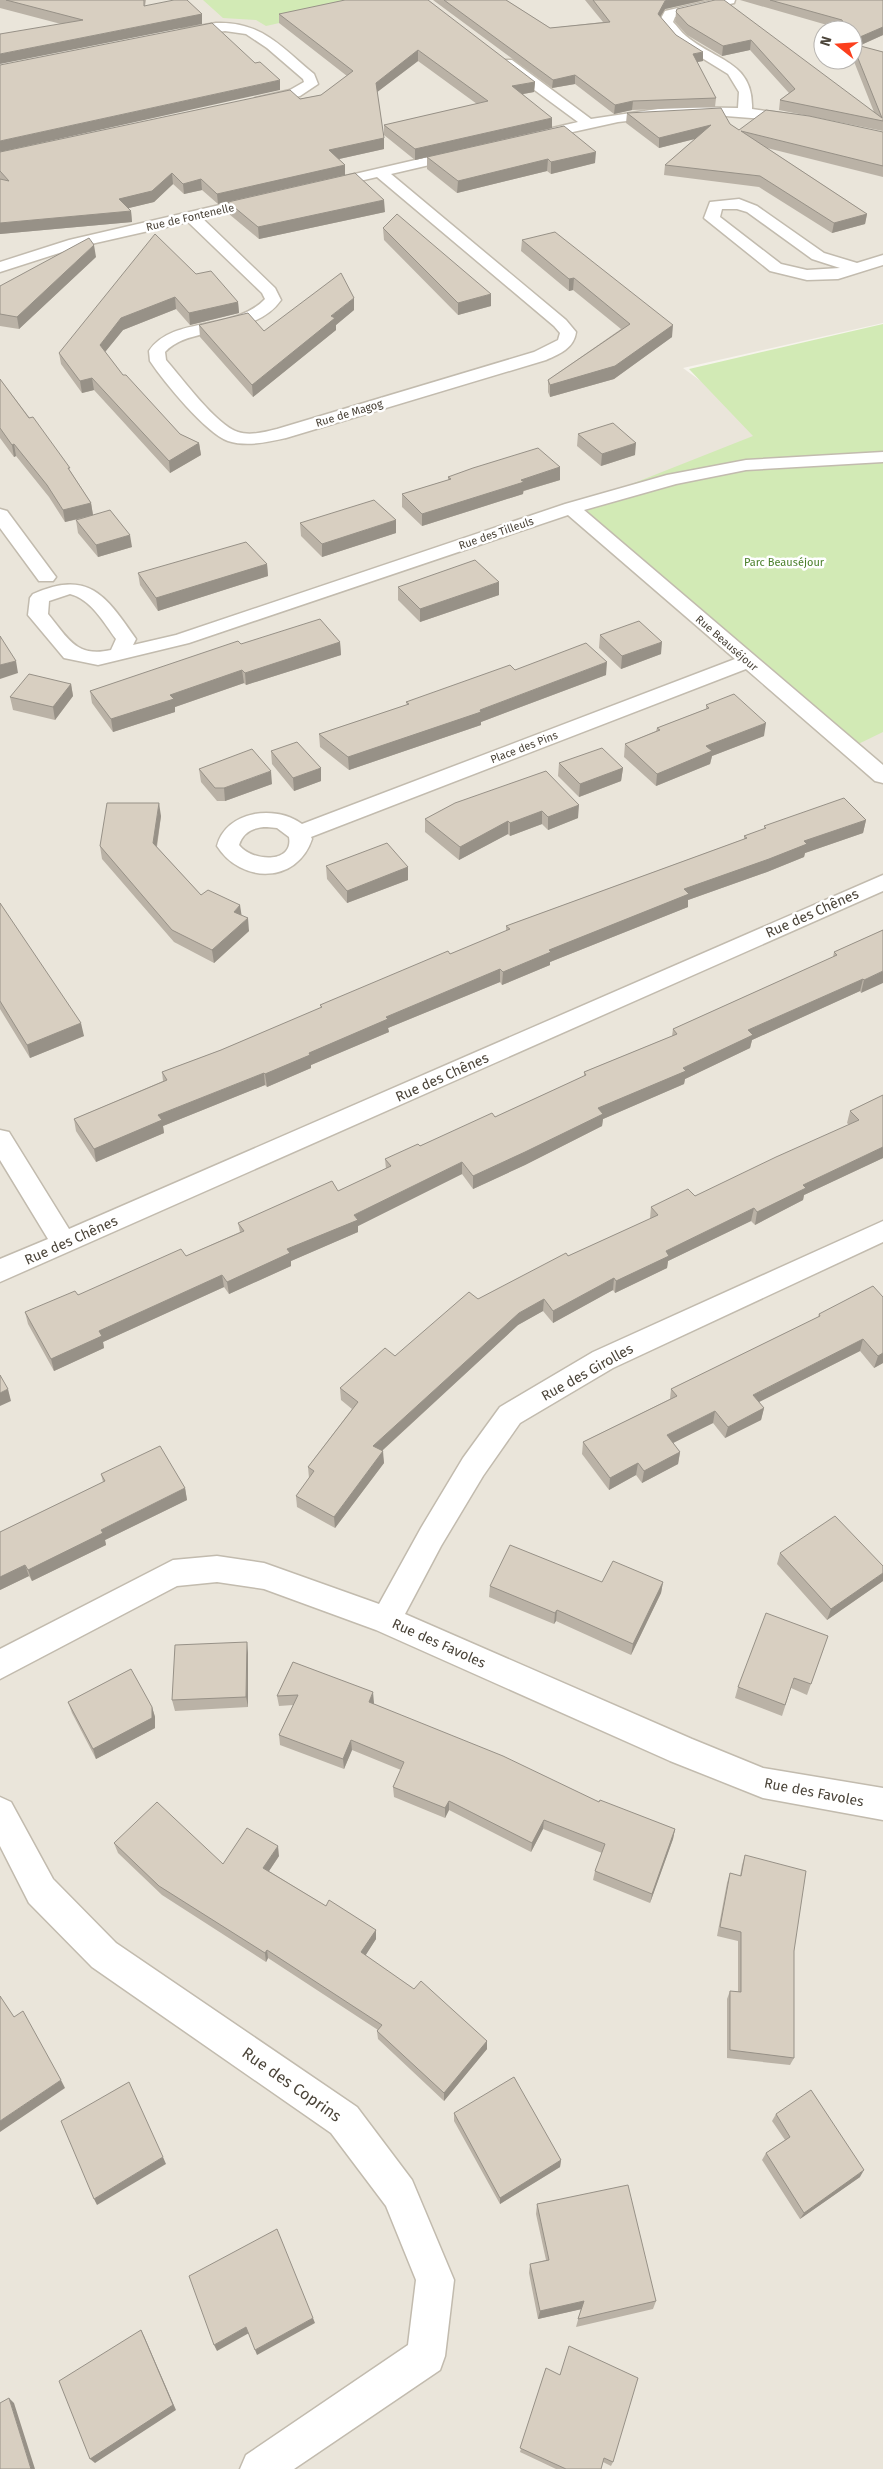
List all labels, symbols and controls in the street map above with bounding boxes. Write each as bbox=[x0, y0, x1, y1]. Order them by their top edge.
north arrow bbox=[813, 20, 863, 70]
text: N bbox=[817, 34, 836, 48]
street label: Rue de Fontenelle bbox=[145, 201, 235, 234]
street label: Rue de Magog bbox=[314, 397, 385, 430]
street label: Rue des Tilleuls bbox=[457, 515, 535, 552]
park label: Parc Beauséjour bbox=[744, 556, 825, 569]
street label: Rue Beauséjour bbox=[693, 613, 761, 674]
street label: Place des Pins bbox=[489, 729, 560, 766]
street label: Rue des Chênes bbox=[763, 885, 862, 942]
street label: Rue des Chênes bbox=[393, 1049, 492, 1106]
street label: Rue des Chênes bbox=[22, 1212, 121, 1269]
street label: Rue des Girolles bbox=[538, 1340, 637, 1405]
street label: Rue des Favoles bbox=[389, 1615, 489, 1672]
street label: Rue des Favoles bbox=[763, 1775, 865, 1811]
street label: Rue des Coprins bbox=[238, 2043, 345, 2126]

